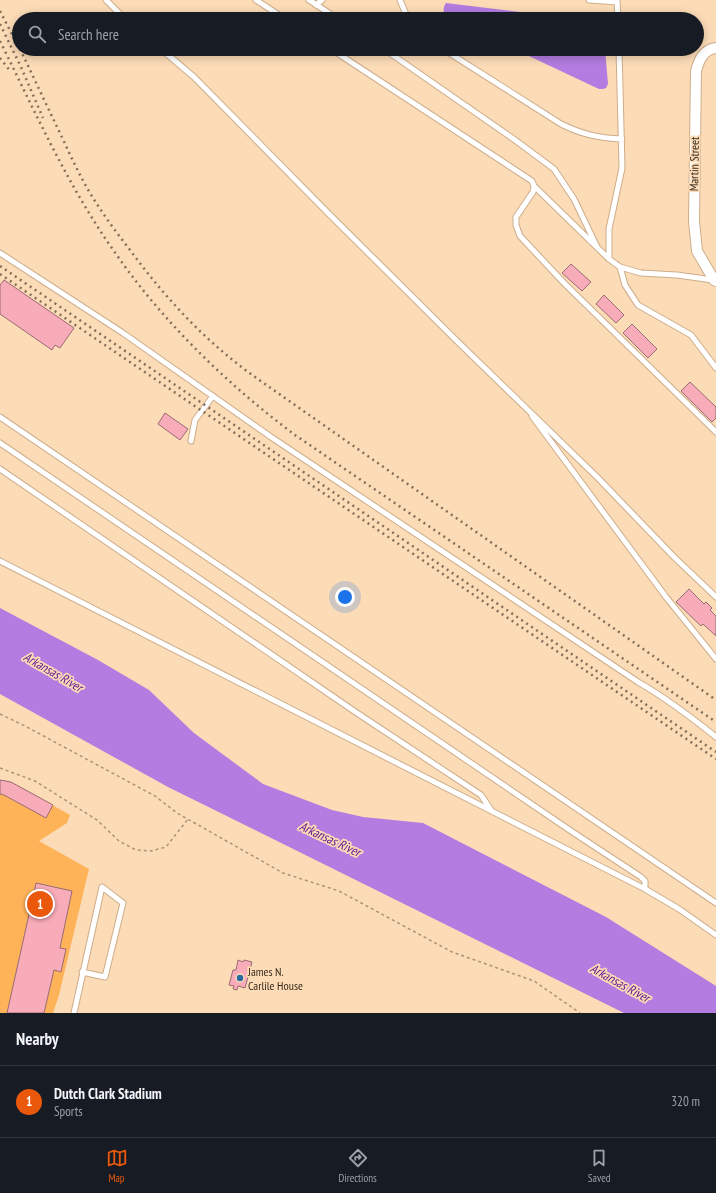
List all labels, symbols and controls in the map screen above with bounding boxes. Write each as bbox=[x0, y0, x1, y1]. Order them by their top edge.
search box bbox=[12, 12, 704, 56]
icon: search bbox=[26, 23, 48, 45]
text: Search here bbox=[58, 25, 119, 44]
street label: Martin Street bbox=[686, 136, 702, 191]
your location bbox=[335, 587, 355, 607]
water label: Arkansas River bbox=[20, 648, 88, 697]
water label: Arkansas River bbox=[297, 817, 365, 862]
pin: 1 bbox=[27, 889, 53, 919]
water label: Arkansas River bbox=[587, 960, 655, 1007]
place label: James N. Carlile House bbox=[247, 964, 303, 993]
marker: James N. Carlile House bbox=[235, 973, 245, 983]
text: Nearby bbox=[16, 1028, 59, 1050]
text: Dutch Clark Stadium bbox=[54, 1084, 162, 1103]
text: 1 bbox=[26, 1093, 32, 1110]
text: 320 m bbox=[671, 1093, 700, 1110]
text: Sports bbox=[54, 1103, 83, 1120]
tab: Map bbox=[106, 1147, 128, 1185]
tab: Directions bbox=[339, 1147, 377, 1185]
tab: Saved bbox=[588, 1147, 610, 1185]

